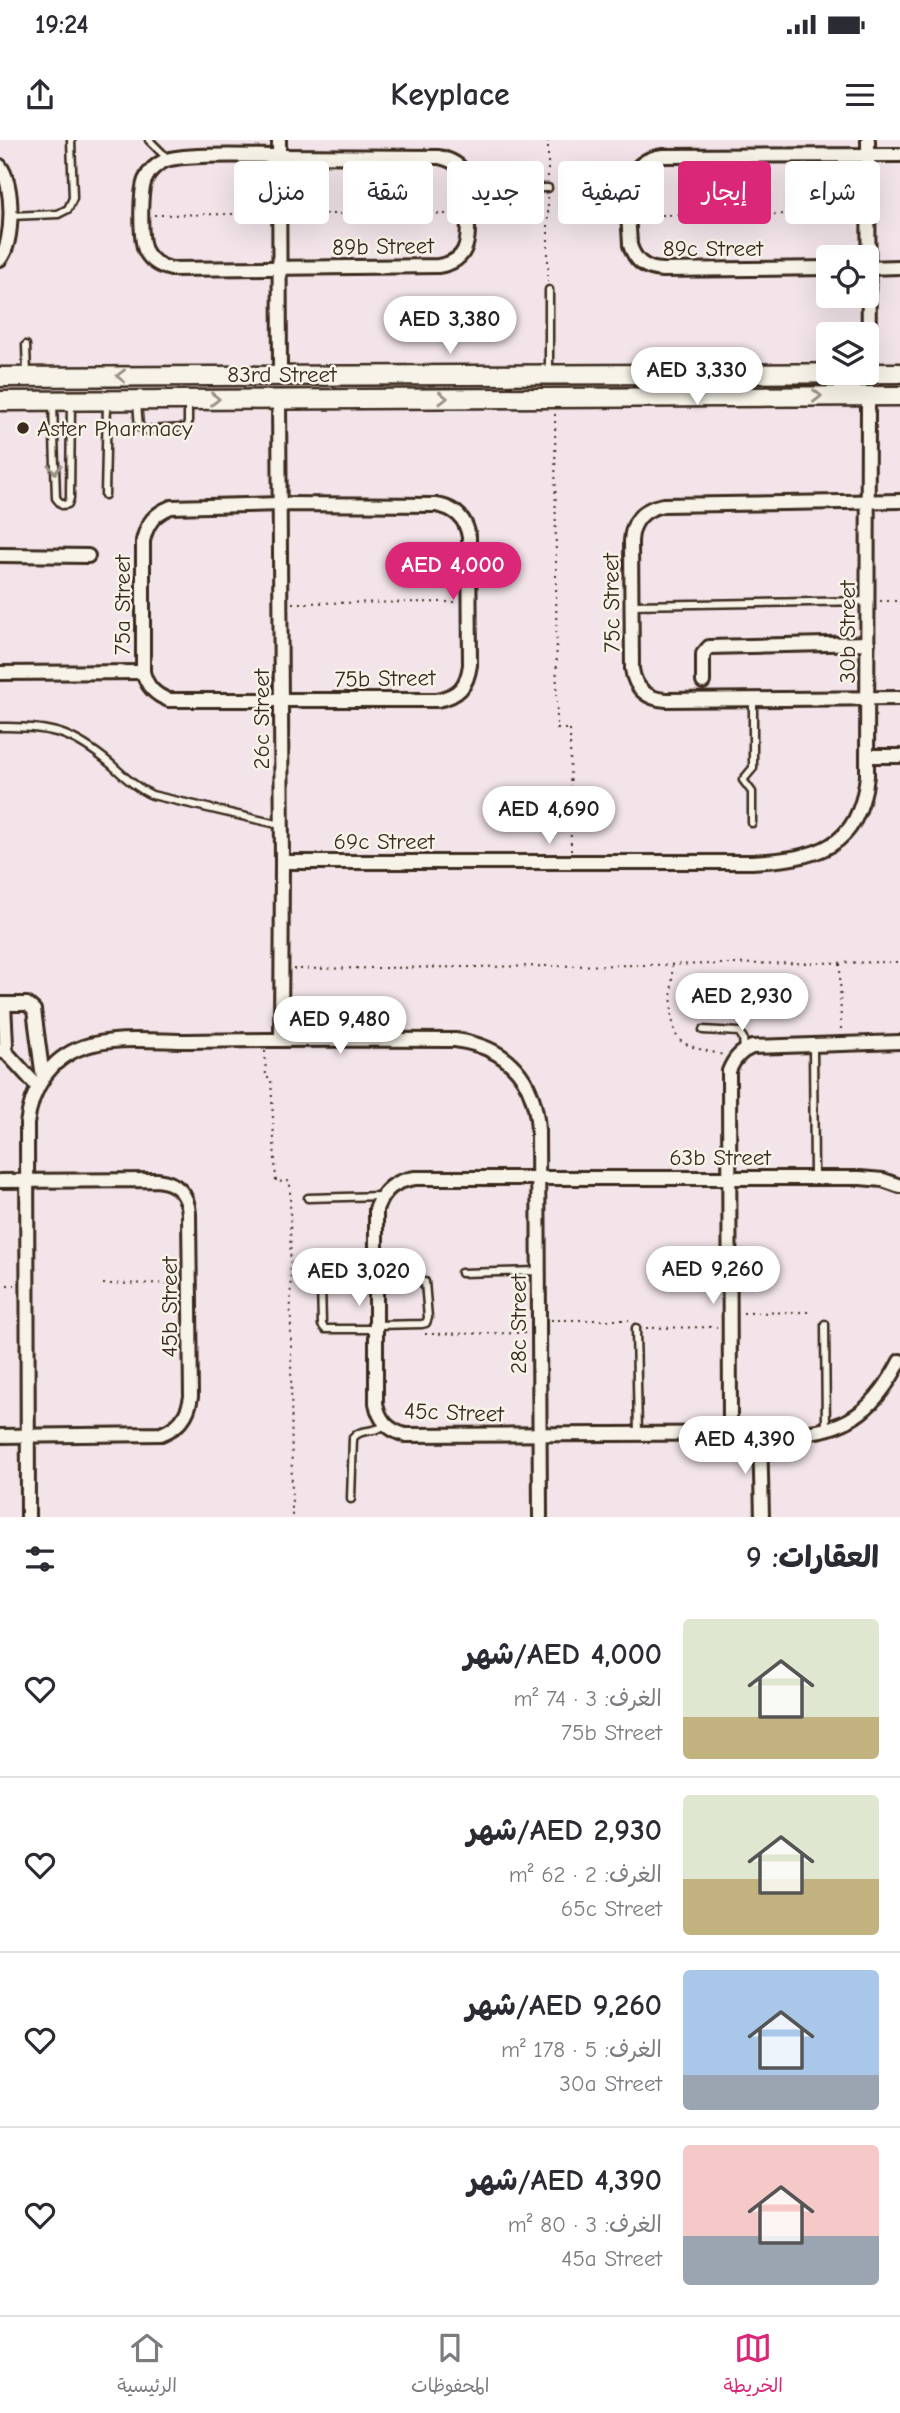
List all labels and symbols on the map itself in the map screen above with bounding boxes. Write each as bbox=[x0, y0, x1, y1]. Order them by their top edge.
street label: 89b Street bbox=[332, 232, 435, 261]
street label: 89c Street bbox=[663, 235, 765, 262]
pin: AED 3,380 bbox=[370, 296, 530, 356]
pin: AED 3,330 bbox=[617, 348, 777, 407]
street label: 83rd Street bbox=[227, 361, 338, 388]
one-way arrow bbox=[116, 369, 127, 384]
one-way arrow bbox=[812, 389, 823, 404]
one-way arrow bbox=[438, 390, 448, 406]
one-way arrow bbox=[210, 391, 221, 407]
place label: Aster Pharmacy bbox=[37, 415, 193, 442]
marker: Aster Pharmacy bbox=[15, 420, 31, 436]
one-way arrow bbox=[48, 464, 63, 475]
pin: AED 4,000 bbox=[373, 542, 533, 602]
street label: 75c Street bbox=[597, 551, 626, 653]
street label: 75a Street bbox=[109, 553, 136, 655]
street label: 30b Street bbox=[834, 579, 861, 684]
street label: 75b Street bbox=[334, 664, 437, 693]
street label: 26c Street bbox=[248, 667, 275, 769]
pin: AED 4,690 bbox=[469, 786, 629, 846]
street label: 69c Street bbox=[333, 828, 436, 855]
pin: AED 2,930 bbox=[662, 974, 822, 1033]
pin: AED 9,480 bbox=[260, 996, 420, 1056]
street label: 63b Street bbox=[669, 1144, 772, 1171]
pin: AED 9,260 bbox=[633, 1246, 793, 1306]
pin: AED 3,020 bbox=[279, 1248, 439, 1308]
street label: 45b Street bbox=[156, 1255, 183, 1358]
street label: 28c Street bbox=[505, 1272, 532, 1374]
street label: 45c Street bbox=[404, 1397, 506, 1428]
pin: AED 4,390 bbox=[665, 1416, 825, 1476]

